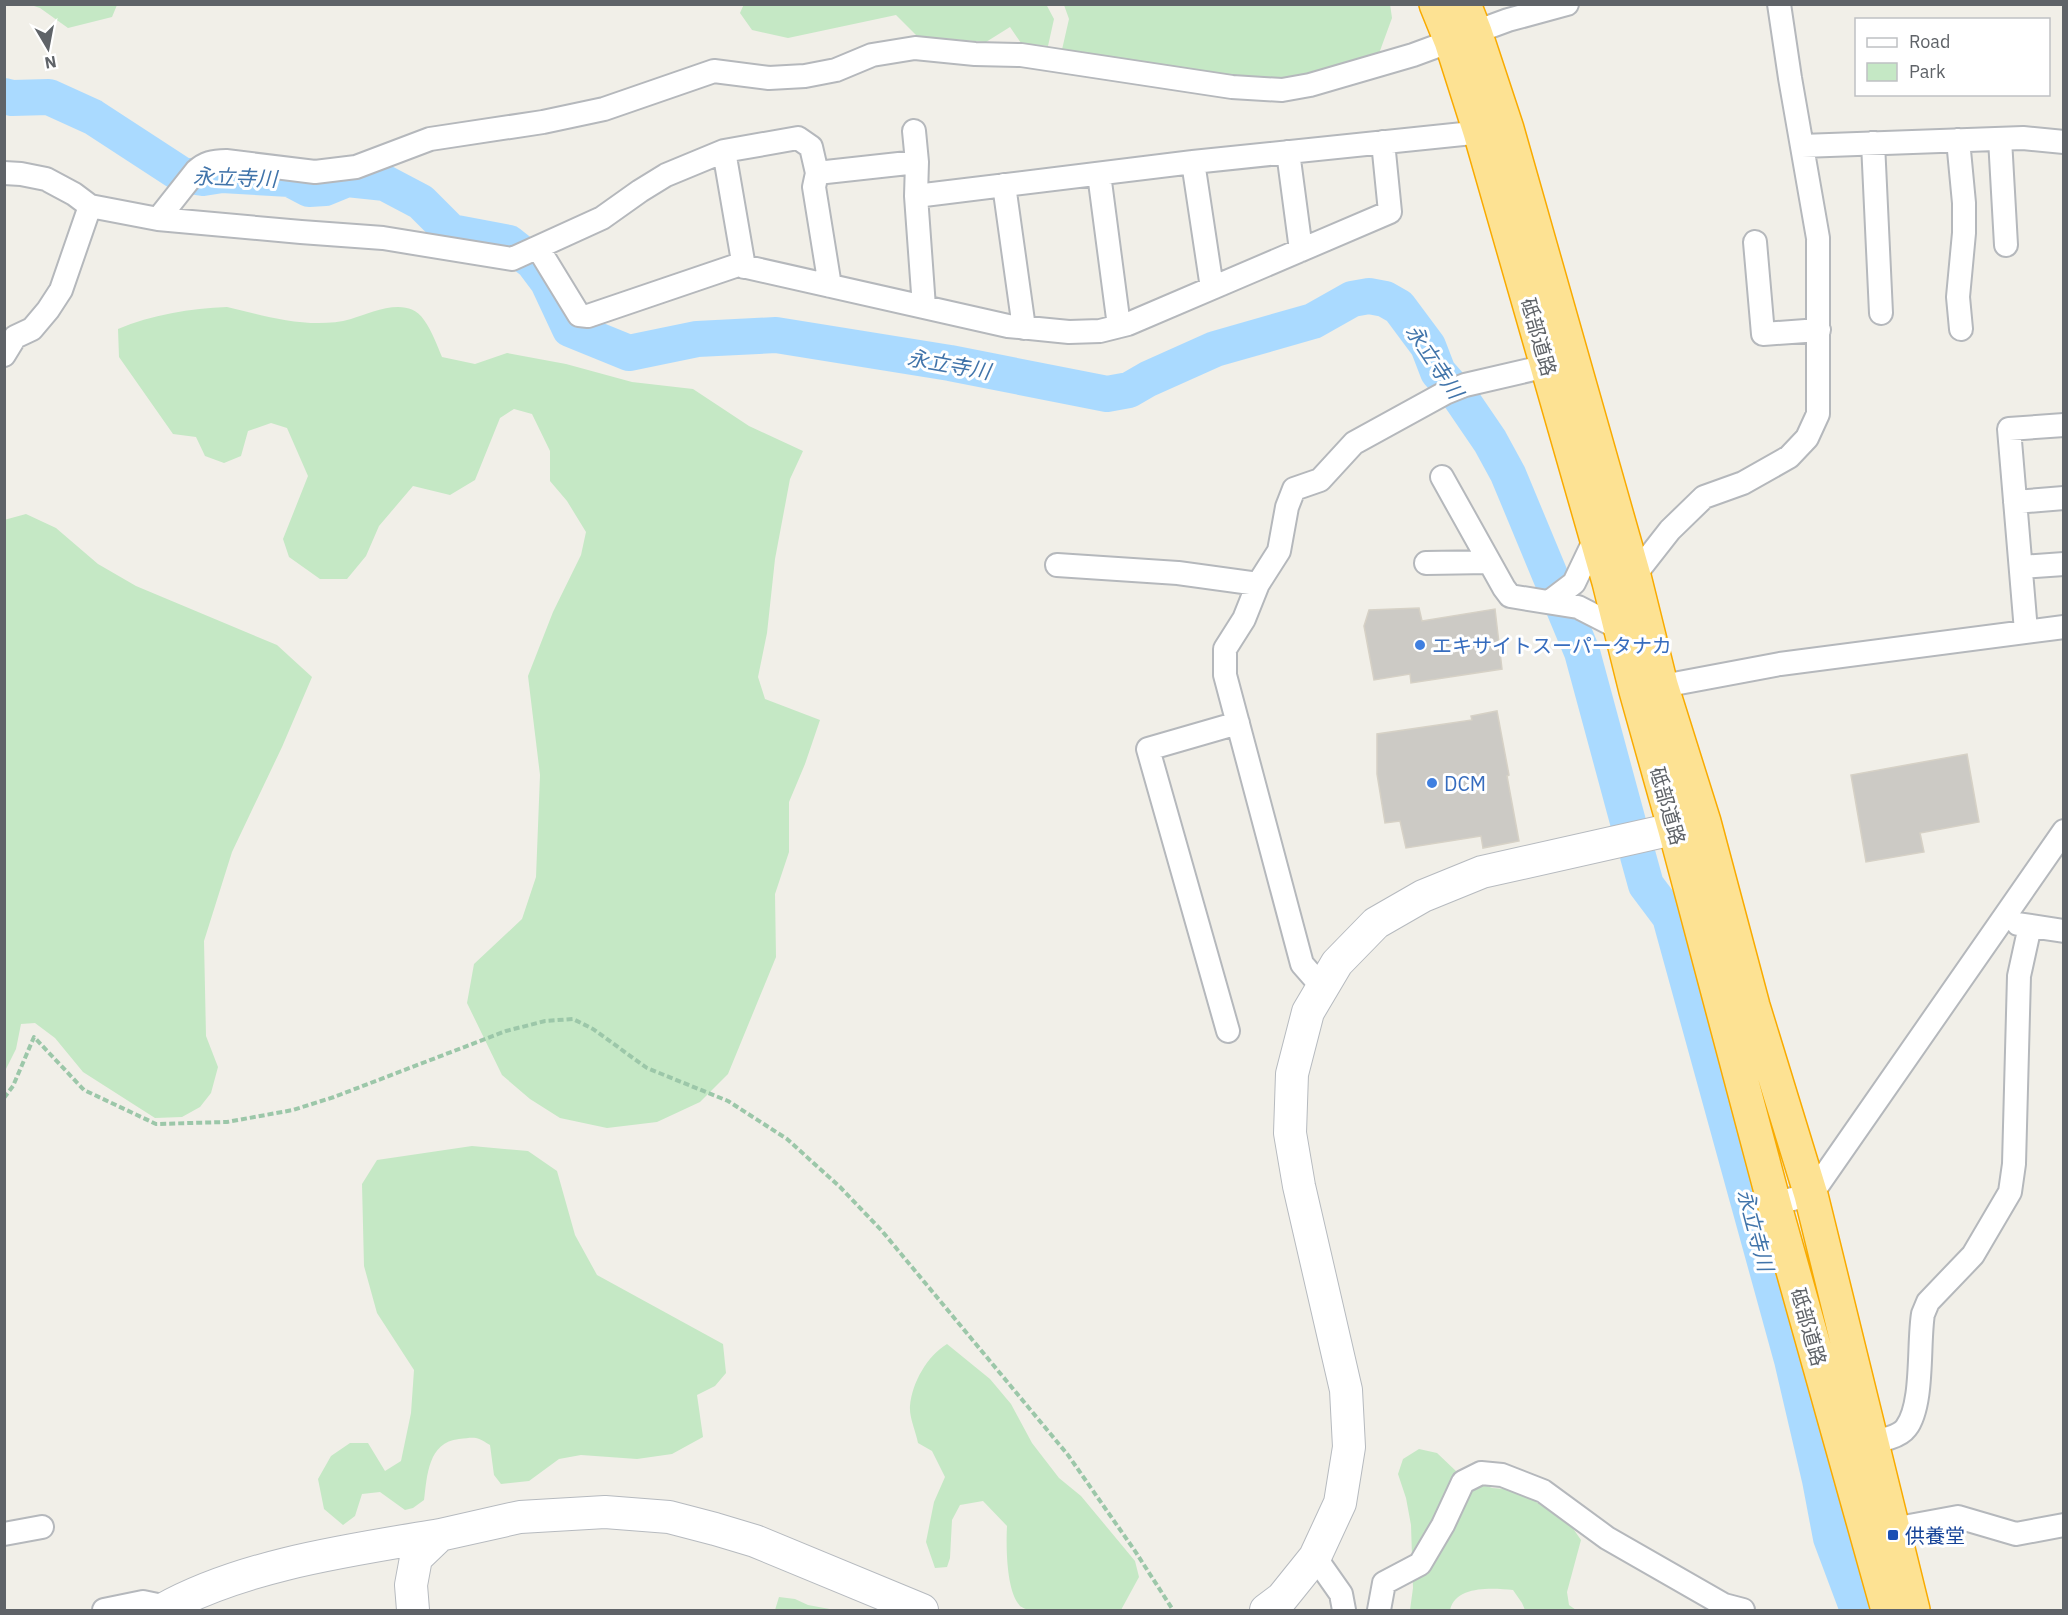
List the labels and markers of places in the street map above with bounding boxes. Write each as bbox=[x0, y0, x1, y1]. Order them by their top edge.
place label: エキサイトスーパータナカ bbox=[1432, 632, 1672, 659]
marker: エキサイトスーパータナカ bbox=[1413, 638, 1427, 652]
place label: DCM bbox=[1444, 770, 1486, 797]
marker: DCM bbox=[1425, 776, 1439, 790]
place label: 供養堂 bbox=[1905, 1522, 1965, 1549]
marker: 供養堂 bbox=[1886, 1528, 1900, 1542]

